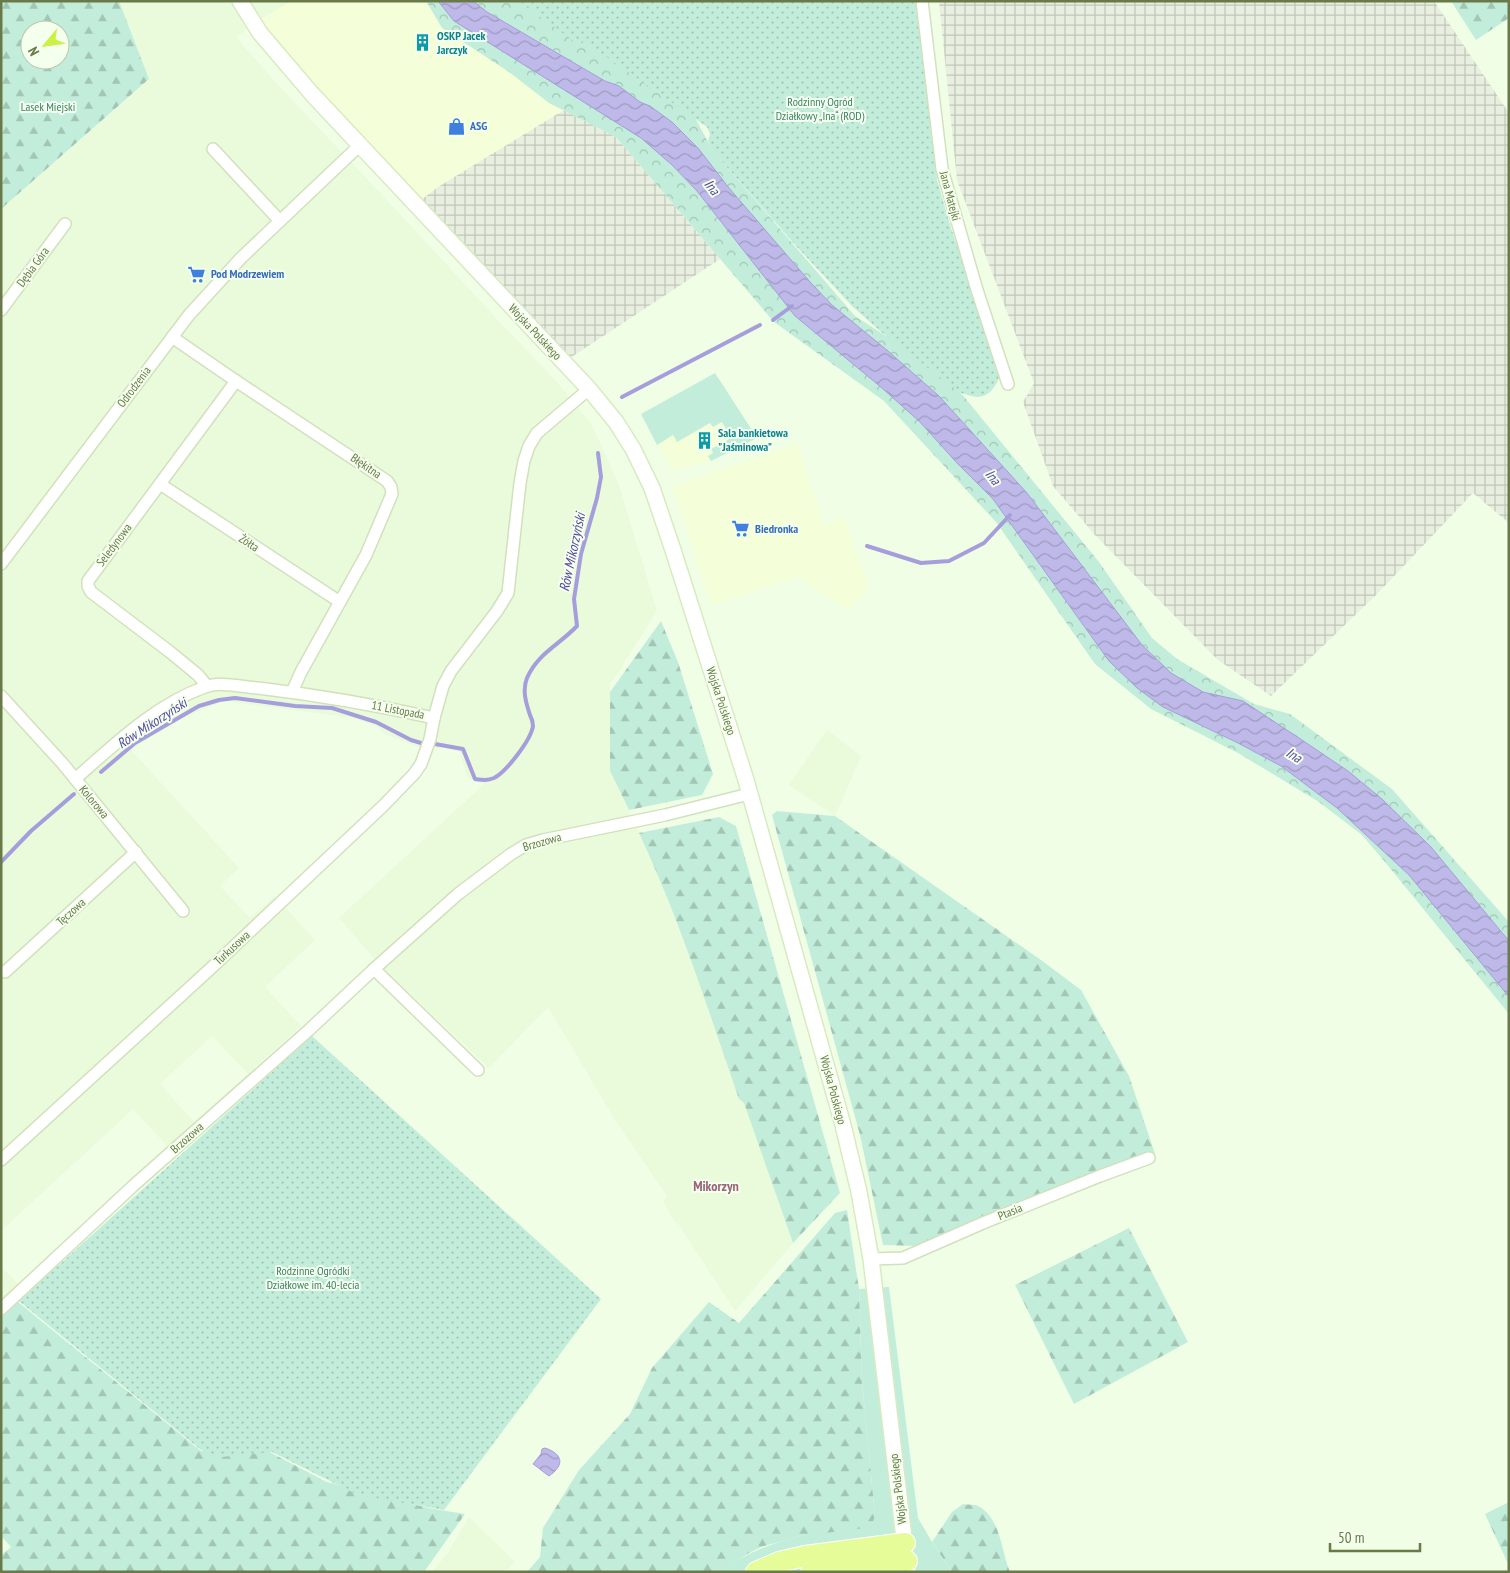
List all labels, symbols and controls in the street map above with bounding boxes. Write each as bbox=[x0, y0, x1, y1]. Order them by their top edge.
north arrow bbox=[20, 20, 70, 70]
place label: OSKP Jacek Jarczyk bbox=[436, 28, 486, 57]
building icon: OSKP Jacek Jarczyk bbox=[413, 33, 433, 53]
text: N bbox=[24, 44, 43, 59]
park label: Rodzinny Ogród Działkowy „Ina“ (ROD) bbox=[776, 94, 865, 123]
park label: Lasek Miejski bbox=[21, 99, 75, 114]
shop icon: ASG bbox=[446, 116, 466, 136]
place label: ASG bbox=[469, 118, 487, 133]
street label: Jana Matejki bbox=[936, 168, 964, 222]
water label: Ina bbox=[700, 176, 725, 200]
street label: Dębia Góra bbox=[13, 244, 52, 290]
supermarket icon: Pod Modrzewiem bbox=[187, 264, 207, 284]
place label: Pod Modrzewiem bbox=[211, 266, 284, 281]
street label: Wojska Polskiego bbox=[506, 301, 565, 363]
street label: Odrodzenia bbox=[113, 363, 154, 410]
place label: Sala bankietowa "Jaśminowa" bbox=[718, 425, 788, 454]
building icon: Sala bankietowa "Jaśminowa" bbox=[694, 430, 714, 450]
street label: Błękitna bbox=[348, 450, 385, 481]
water label: Ina bbox=[981, 466, 1006, 490]
water label: Rów Mikorzyński bbox=[555, 509, 590, 593]
supermarket icon: Biedronka bbox=[731, 519, 751, 539]
street label: Seledynowa bbox=[93, 520, 135, 569]
place label: Biedronka bbox=[755, 521, 798, 536]
street label: Żółta bbox=[236, 531, 262, 555]
street label: Wojska Polskiego bbox=[703, 665, 740, 737]
water label: Rów Mikorzyński bbox=[114, 693, 192, 752]
street label: 11 Listopada bbox=[370, 697, 426, 722]
water label: Ina bbox=[1283, 743, 1306, 767]
street label: Kolorowa bbox=[76, 782, 113, 822]
street label: Brzozowa bbox=[521, 829, 563, 854]
street label: Tęczowa bbox=[53, 894, 89, 929]
street label: Turkusowa bbox=[211, 927, 253, 968]
street label: Wojska Polskiego bbox=[817, 1054, 850, 1126]
street label: Brzozowa bbox=[167, 1119, 206, 1156]
district label: Mikorzyn bbox=[693, 1177, 739, 1195]
street label: Ptasia bbox=[995, 1200, 1024, 1223]
park label: Rodzinne Ogródki Działkowe im. 40-lecia bbox=[267, 1263, 360, 1292]
street label: Wojska Polskiego bbox=[886, 1453, 909, 1525]
scale bar bbox=[1330, 1520, 1420, 1552]
text: 50 m bbox=[1338, 1528, 1364, 1547]

